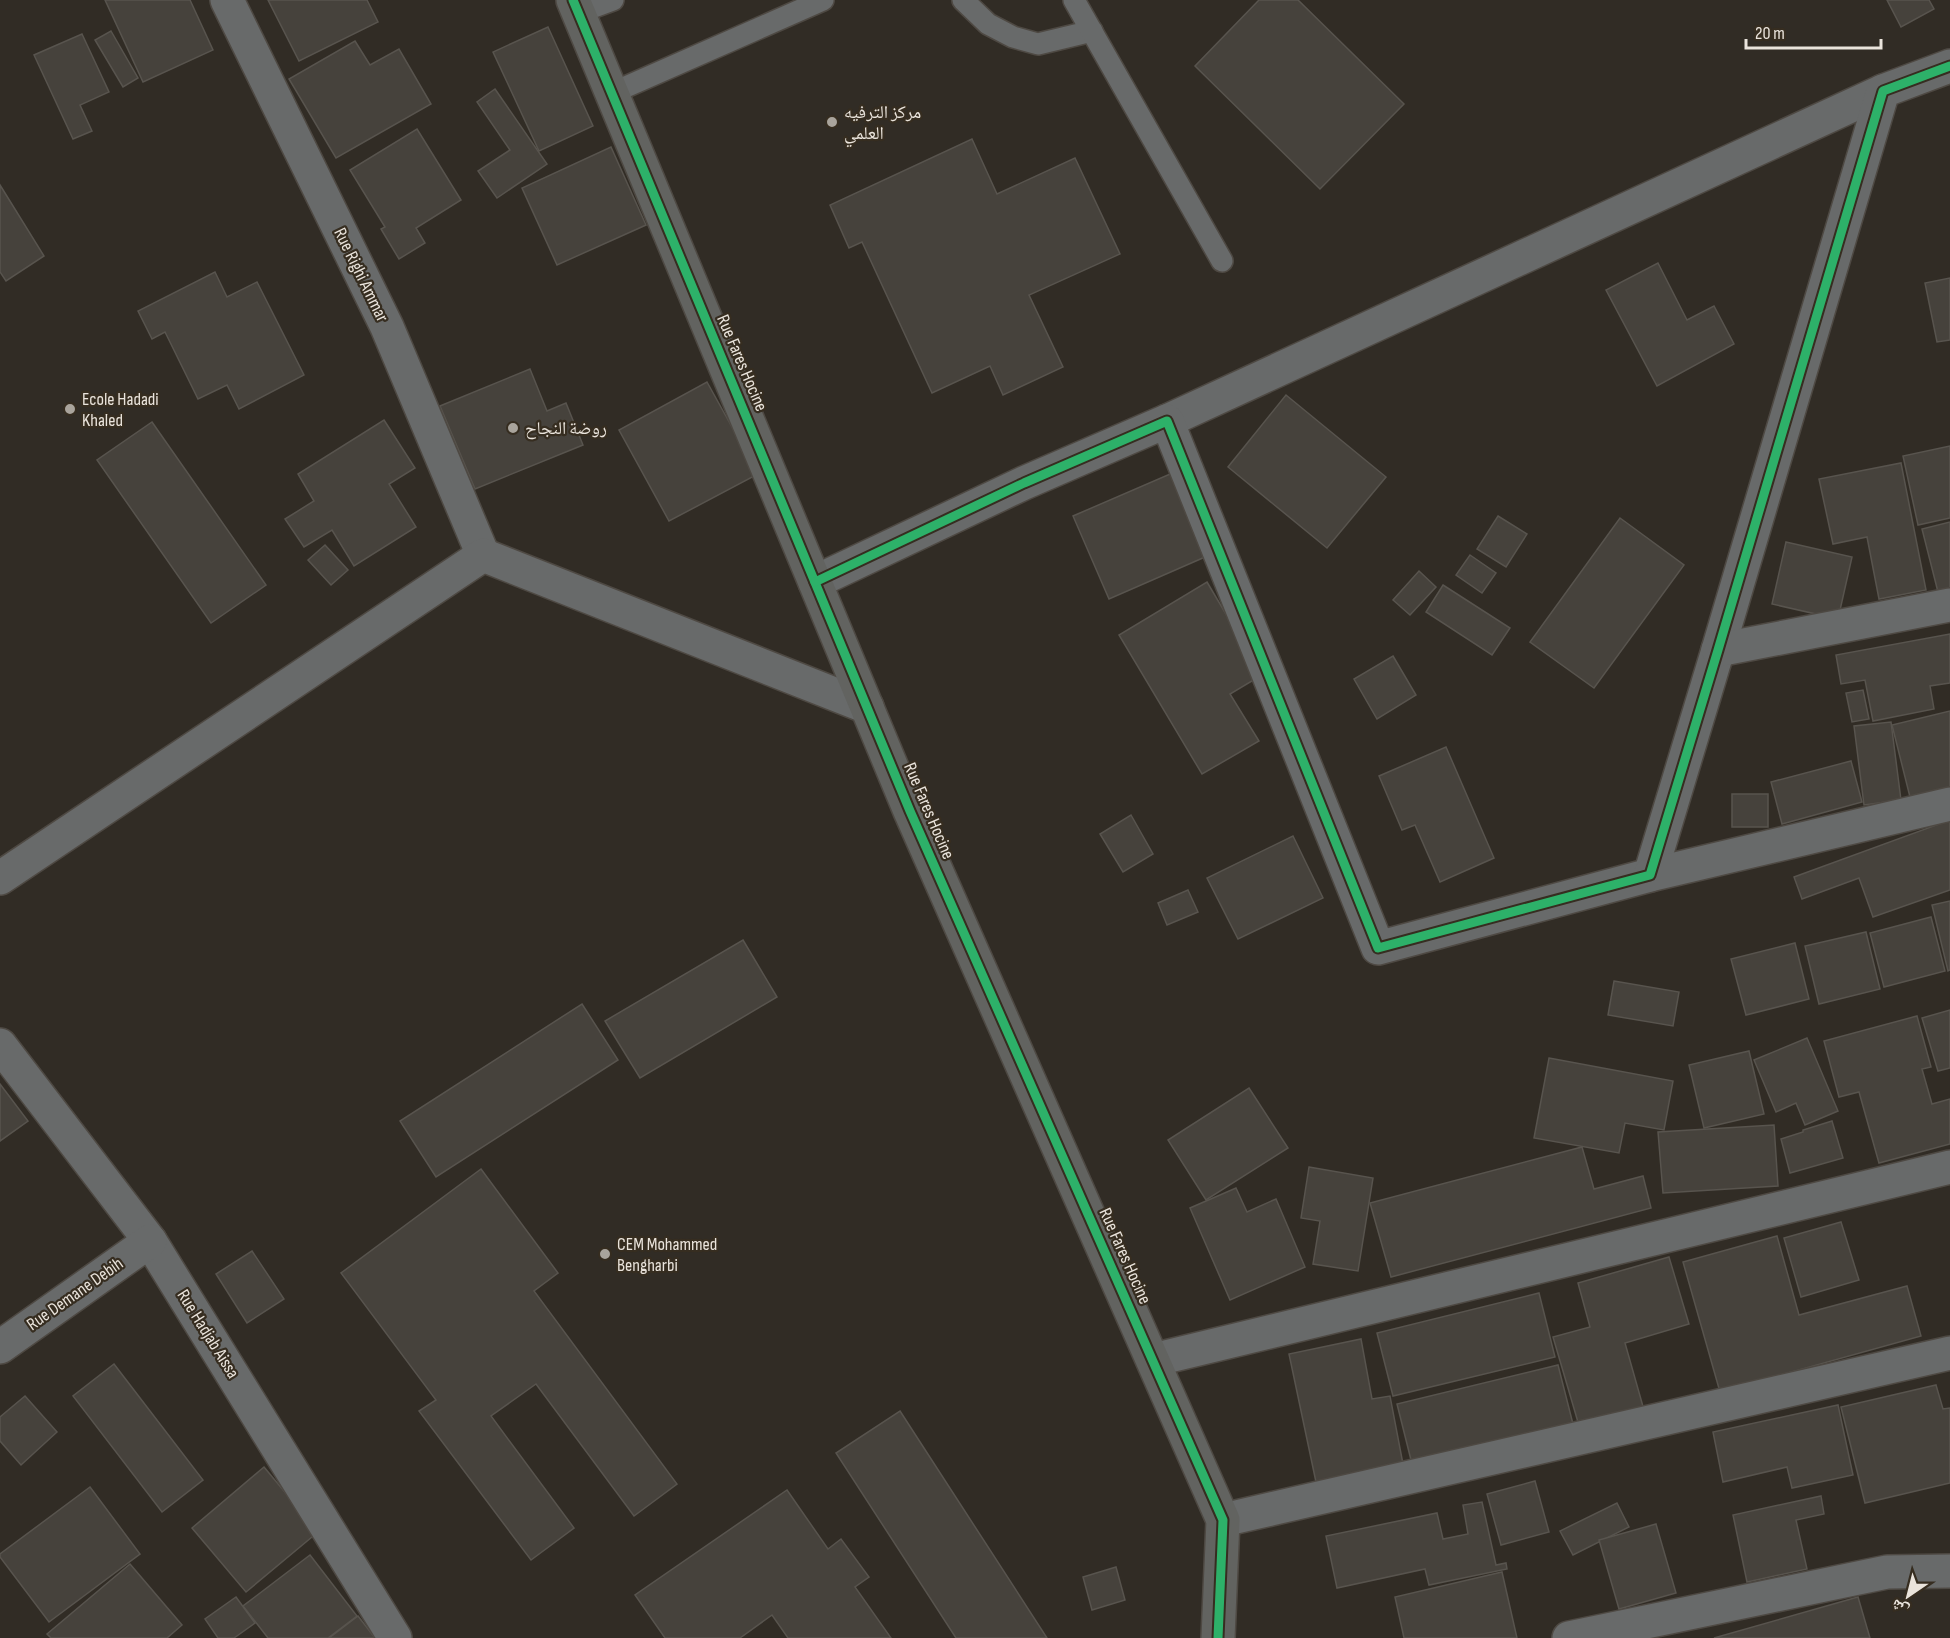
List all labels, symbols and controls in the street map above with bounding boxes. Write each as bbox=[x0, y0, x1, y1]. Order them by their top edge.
scale bar bbox=[1746, 12, 1881, 50]
text: 20 m bbox=[1755, 23, 1785, 44]
place label: مركز الترفيه العلمي bbox=[844, 102, 921, 147]
marker: مركز الترفيه العلمي bbox=[825, 115, 839, 129]
street label: Rue Righi Ammar bbox=[329, 225, 393, 325]
street label: Rue Fares Hocine bbox=[712, 312, 772, 414]
place label: Ecole Hadadi Khaled bbox=[82, 389, 159, 431]
marker: Ecole Hadadi Khaled bbox=[63, 402, 77, 416]
place label: روضة النجاح bbox=[525, 418, 607, 440]
marker: روضة النجاح bbox=[506, 421, 520, 435]
street label: Rue Fares Hocine bbox=[899, 760, 959, 862]
street label: Rue Fares Hocine bbox=[1094, 1205, 1156, 1307]
place label: CEM Mohammed Bengharbi bbox=[617, 1234, 717, 1276]
marker: CEM Mohammed Bengharbi bbox=[598, 1247, 612, 1261]
street label: Rue Demane Debih bbox=[23, 1253, 127, 1335]
street label: Rue Hadjab Aissa bbox=[172, 1286, 244, 1382]
north arrow bbox=[1878, 1566, 1938, 1626]
text: ش bbox=[1888, 1594, 1913, 1620]

